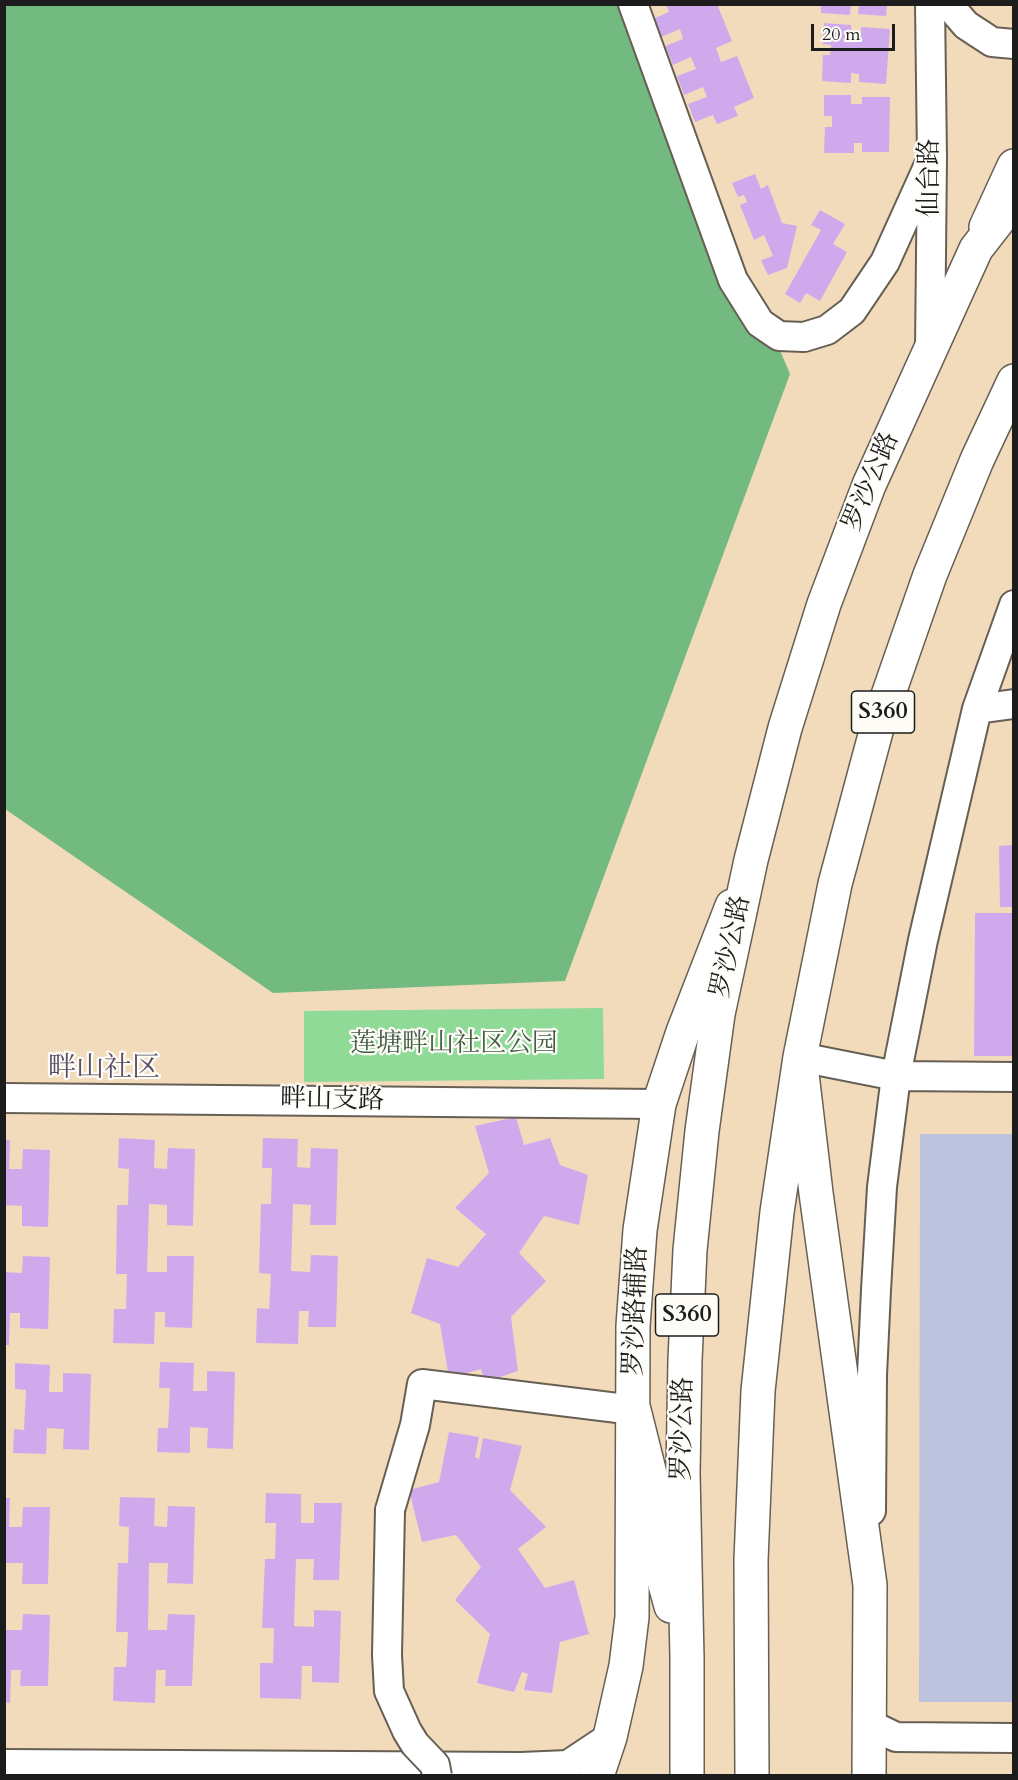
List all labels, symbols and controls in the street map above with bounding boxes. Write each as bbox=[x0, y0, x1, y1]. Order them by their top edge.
scale bar bbox=[814, 12, 898, 50]
text: 20 m bbox=[822, 22, 861, 47]
street label: 仙台路 bbox=[915, 139, 947, 217]
street label: 罗沙公路 bbox=[837, 428, 907, 536]
road number: S360 bbox=[852, 691, 914, 733]
street label: 罗沙公路 bbox=[706, 893, 758, 1001]
park label: 莲塘畔山社区公园 bbox=[350, 1029, 558, 1061]
district label: 畔山社区 bbox=[48, 1053, 160, 1087]
street label: 畔山支路 bbox=[280, 1084, 384, 1118]
street label: 罗沙路辅路 bbox=[619, 1245, 655, 1377]
road number: S360 bbox=[656, 1294, 718, 1336]
street label: 罗沙公路 bbox=[667, 1377, 701, 1481]

